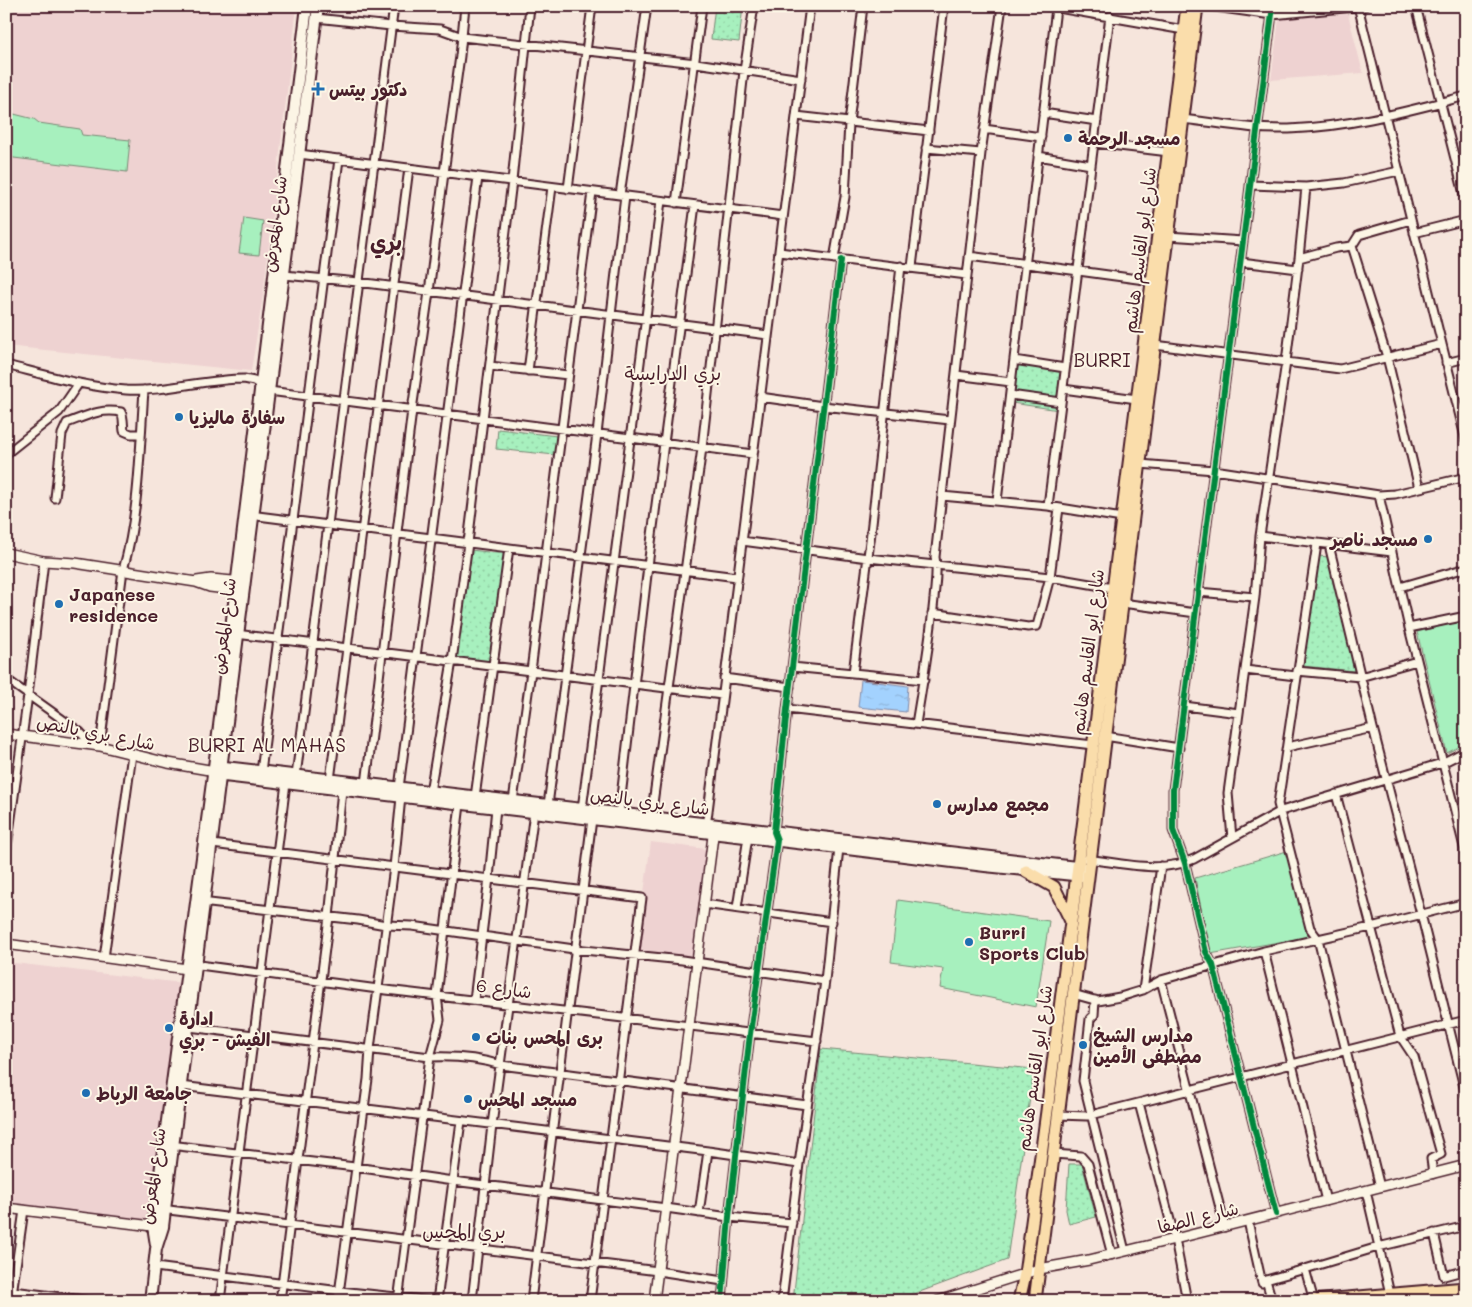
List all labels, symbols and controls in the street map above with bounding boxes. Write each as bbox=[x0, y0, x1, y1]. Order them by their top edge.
place label: دكتور بيتس bbox=[329, 77, 407, 101]
marker: دكتور بيتس bbox=[311, 82, 325, 96]
place label: مسجد الرحمة bbox=[1078, 126, 1181, 150]
marker: مسجد الرحمة bbox=[1062, 132, 1074, 144]
street label: شارع ابو القاسم هاشم bbox=[1117, 166, 1164, 335]
street label: شارع المعرض bbox=[256, 174, 293, 274]
district label: بري bbox=[370, 227, 402, 259]
district label: BURRI bbox=[1073, 347, 1131, 372]
district label: بري الدرايسة bbox=[625, 360, 721, 388]
place label: سفارة ماليزيا bbox=[189, 405, 285, 429]
marker: سفارة ماليزيا bbox=[173, 411, 185, 423]
place label: مسجد ناصر bbox=[1328, 527, 1418, 551]
marker: مسجد ناصر bbox=[1422, 533, 1434, 545]
street label: شارع ابو القاسم هاشم bbox=[1065, 568, 1112, 737]
street label: شارع المعرض bbox=[205, 576, 242, 676]
place label: Japanese residence bbox=[69, 582, 158, 627]
marker: Japanese residence bbox=[53, 598, 65, 610]
street label: شارع بري بالنص bbox=[34, 709, 157, 757]
district label: BURRI AL MAHAS bbox=[188, 732, 346, 757]
street label: شارع بري بالنص bbox=[589, 782, 711, 822]
place label: مجمع مدارس bbox=[947, 792, 1049, 818]
marker: مجمع مدارس bbox=[931, 798, 943, 810]
place label: Burri Sports Club bbox=[979, 920, 1085, 965]
marker: Burri Sports Club bbox=[963, 936, 975, 948]
street label: شارع 6 bbox=[475, 973, 533, 1004]
street label: شارع ابو القاسم هاشم bbox=[1010, 984, 1060, 1153]
place label: ادارة الفيش - بري bbox=[179, 1006, 270, 1054]
marker: ادارة الفيش - بري bbox=[163, 1022, 175, 1034]
place label: مدارس الشيخ مصطفى الأمين bbox=[1093, 1023, 1202, 1069]
place label: برى المحس بنات bbox=[486, 1025, 603, 1049]
marker: برى المحس بنات bbox=[470, 1031, 482, 1043]
marker: مدارس الشيخ مصطفى الأمين bbox=[1077, 1039, 1089, 1051]
place label: جامعة الرباط bbox=[96, 1081, 192, 1105]
marker: جامعة الرباط bbox=[80, 1087, 92, 1099]
place label: مسجد المحس bbox=[478, 1087, 577, 1111]
marker: مسجد المحس bbox=[462, 1093, 474, 1105]
street label: شارع المعرض bbox=[133, 1126, 172, 1226]
street label: شارع الصفا bbox=[1155, 1195, 1241, 1240]
district label: بري المحس bbox=[422, 1218, 506, 1246]

